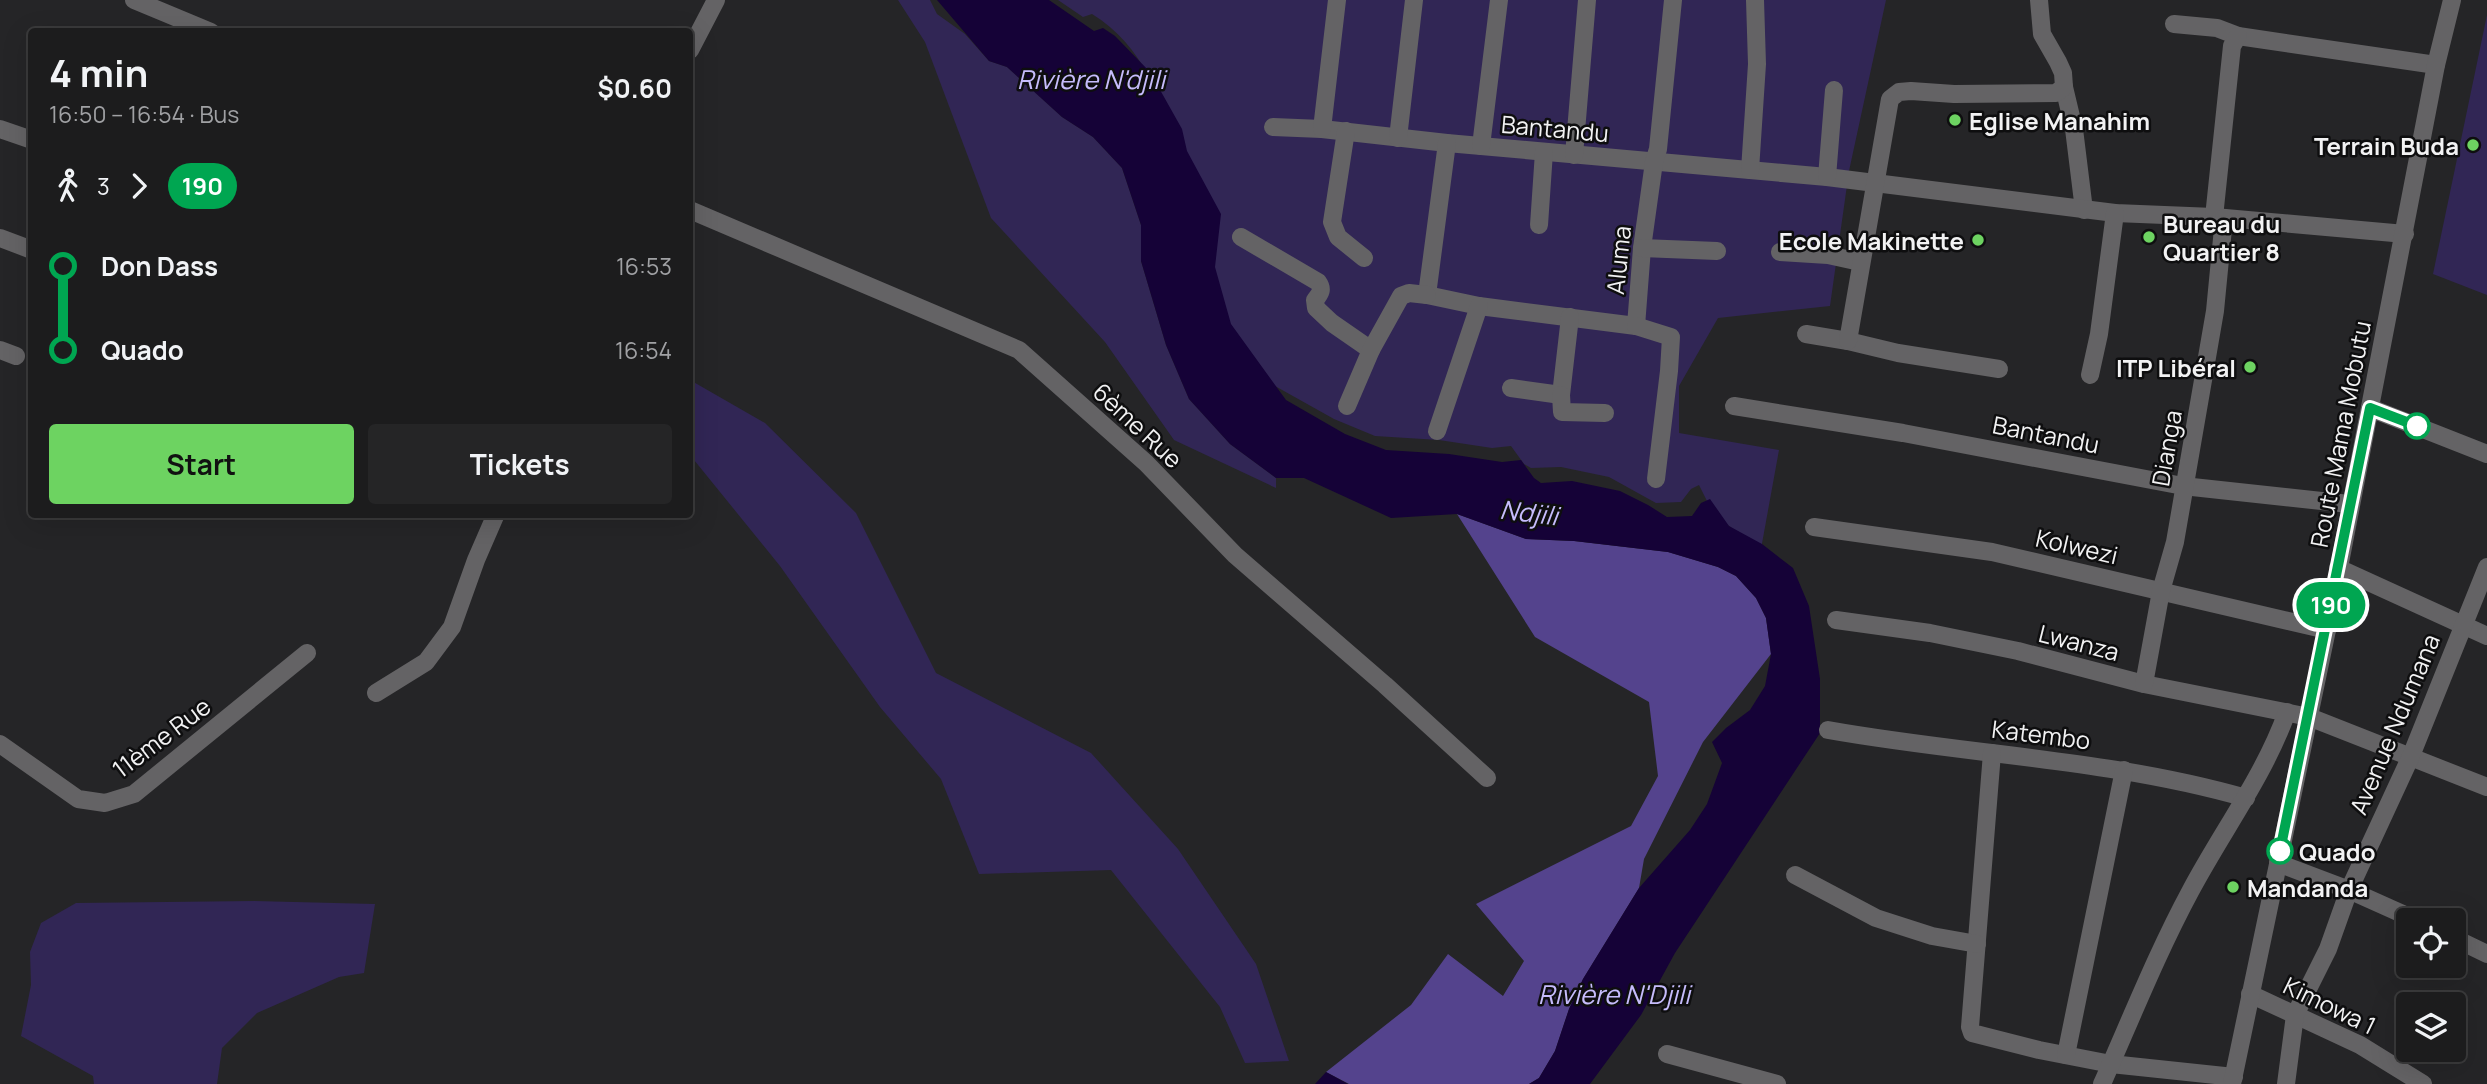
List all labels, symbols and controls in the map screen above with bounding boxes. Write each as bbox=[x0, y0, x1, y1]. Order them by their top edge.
text: 4 min bbox=[49, 46, 148, 98]
water label: Rivière N'djili bbox=[1017, 61, 1168, 97]
text: $0.60 bbox=[597, 70, 672, 106]
text: 16:50 – 16:54 · Bus bbox=[49, 98, 239, 130]
place label: Eglise Manahim bbox=[1969, 104, 2150, 137]
street label: Bantandu bbox=[1500, 107, 1610, 149]
marker: Eglise Manahim bbox=[1947, 112, 1963, 128]
place label: Terrain Buda bbox=[2314, 129, 2459, 162]
marker: Terrain Buda bbox=[2465, 137, 2481, 153]
icon: walk bbox=[49, 167, 87, 205]
icon: forward bbox=[120, 167, 158, 205]
text: 190 bbox=[182, 169, 223, 202]
text: 3 bbox=[97, 170, 110, 202]
place label: Bureau du Quartier 8 bbox=[2163, 207, 2280, 268]
street label: Aluma bbox=[1598, 224, 1638, 296]
place label: Ecole Makinette bbox=[1779, 224, 1964, 257]
marker: Bureau du Quartier 8 bbox=[2141, 229, 2157, 245]
marker: Ecole Makinette bbox=[1970, 232, 1986, 248]
text: Don Dass bbox=[101, 248, 218, 284]
text: 16:53 bbox=[616, 250, 672, 282]
street label: Route Mama Mobutu bbox=[2302, 318, 2378, 550]
text: Quado bbox=[101, 332, 184, 368]
text: 16:54 bbox=[615, 334, 672, 366]
place label: ITP Libéral bbox=[2116, 351, 2236, 384]
marker: ITP Libéral bbox=[2242, 359, 2258, 375]
street label: 6ème Rue bbox=[1086, 375, 1190, 475]
street label: Dianga bbox=[2143, 407, 2189, 489]
street label: Bantandu bbox=[1990, 408, 2102, 460]
unlabelled marker bbox=[2404, 413, 2430, 439]
button: Start bbox=[49, 424, 354, 504]
button: Tickets bbox=[368, 424, 672, 504]
water label: Ndjili bbox=[1498, 491, 1563, 534]
street label: Kolwezi bbox=[2033, 521, 2121, 571]
line badge: 190 bbox=[2291, 582, 2371, 628]
text: 190 bbox=[2310, 588, 2352, 621]
street label: Lwanza bbox=[2035, 616, 2123, 668]
street label: Avenue Ndumana bbox=[2341, 629, 2447, 819]
street label: 11ème Rue bbox=[105, 689, 217, 785]
street label: Katembo bbox=[1990, 712, 2092, 756]
place label: Quado bbox=[2299, 835, 2375, 868]
marker: Quado bbox=[2267, 838, 2293, 864]
place label: Mandanda bbox=[2247, 871, 2368, 904]
marker: Mandanda bbox=[2225, 879, 2241, 895]
map controls bbox=[2396, 908, 2466, 1062]
button: locate bbox=[2396, 908, 2466, 978]
street label: Kimowa 1 bbox=[2278, 968, 2382, 1042]
water label: Rivière N'Djili bbox=[1538, 976, 1693, 1012]
button: layers bbox=[2396, 992, 2466, 1062]

